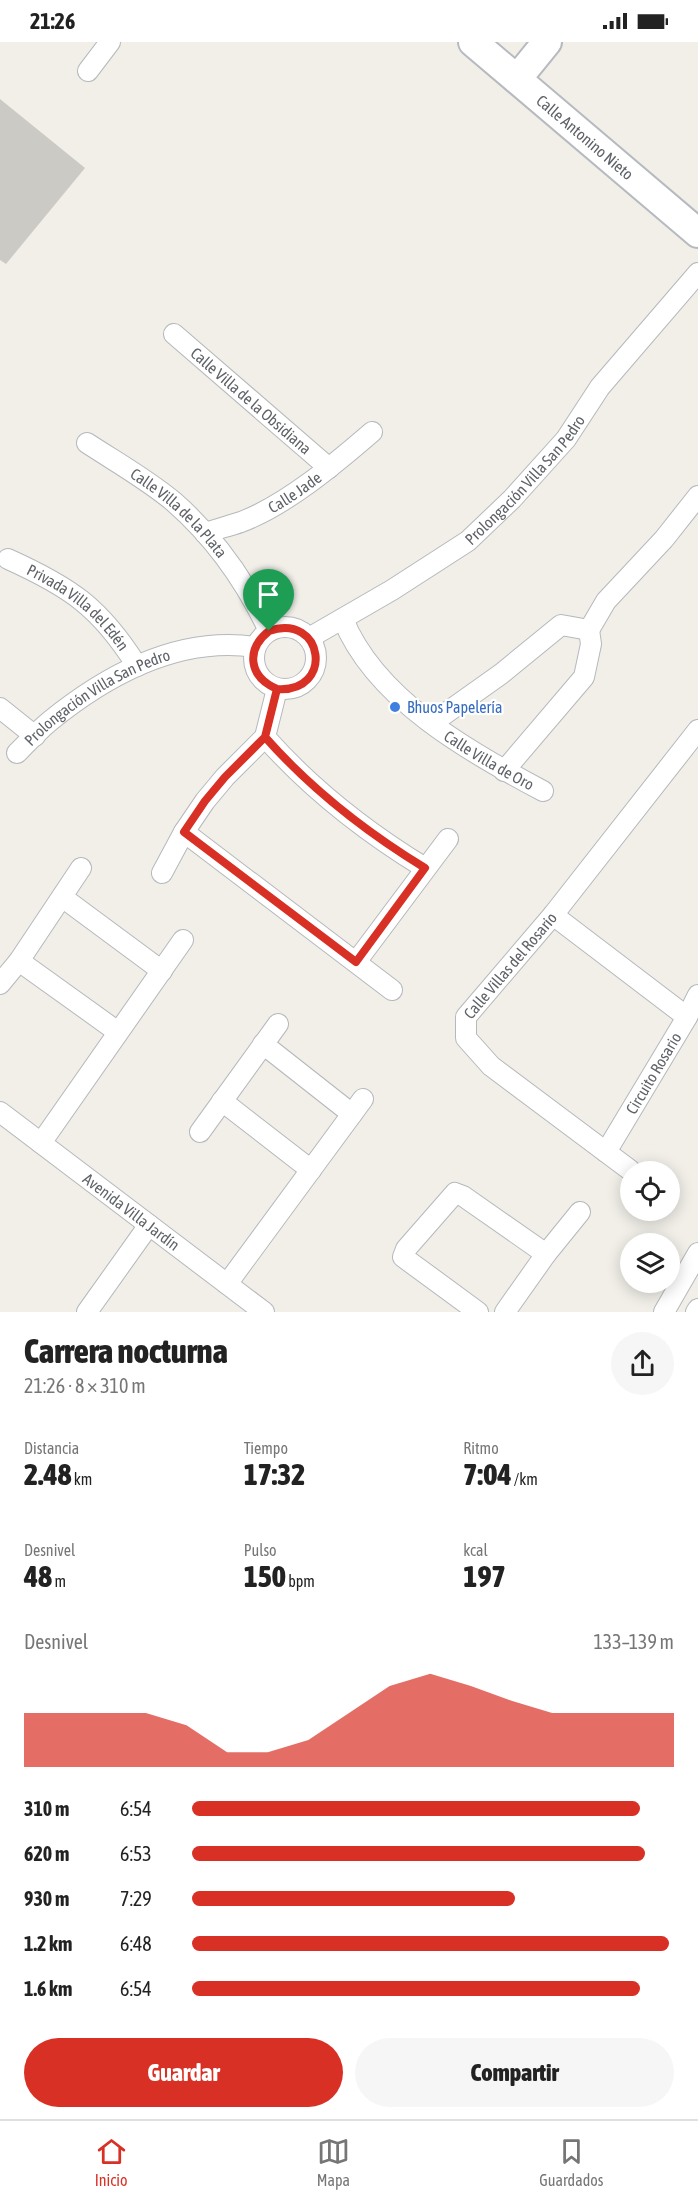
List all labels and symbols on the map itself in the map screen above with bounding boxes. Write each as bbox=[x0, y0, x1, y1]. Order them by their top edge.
street label: Calle Antonino Nieto bbox=[533, 91, 637, 183]
street label: Calle Villa de la Obsidiana bbox=[187, 344, 315, 458]
street label: Prolongación Villa San Pedro bbox=[461, 412, 588, 548]
street label: Calle Villa de la Plata bbox=[127, 464, 231, 561]
street label: Calle Jade bbox=[265, 468, 325, 516]
street label: Privada Villa del Edén bbox=[24, 560, 133, 654]
pin bbox=[243, 569, 294, 631]
street label: Prolongación Villa San Pedro bbox=[21, 645, 172, 749]
place label: Bhuos Papelería bbox=[407, 698, 502, 717]
marker: Bhuos Papelería bbox=[388, 700, 402, 714]
street label: Calle Villa de Oro bbox=[441, 727, 537, 794]
street label: Calle Villas del Rosario bbox=[460, 909, 560, 1022]
street label: Circuito Rosario bbox=[622, 1029, 685, 1117]
street label: Avenida Villa Jardín bbox=[80, 1169, 183, 1254]

